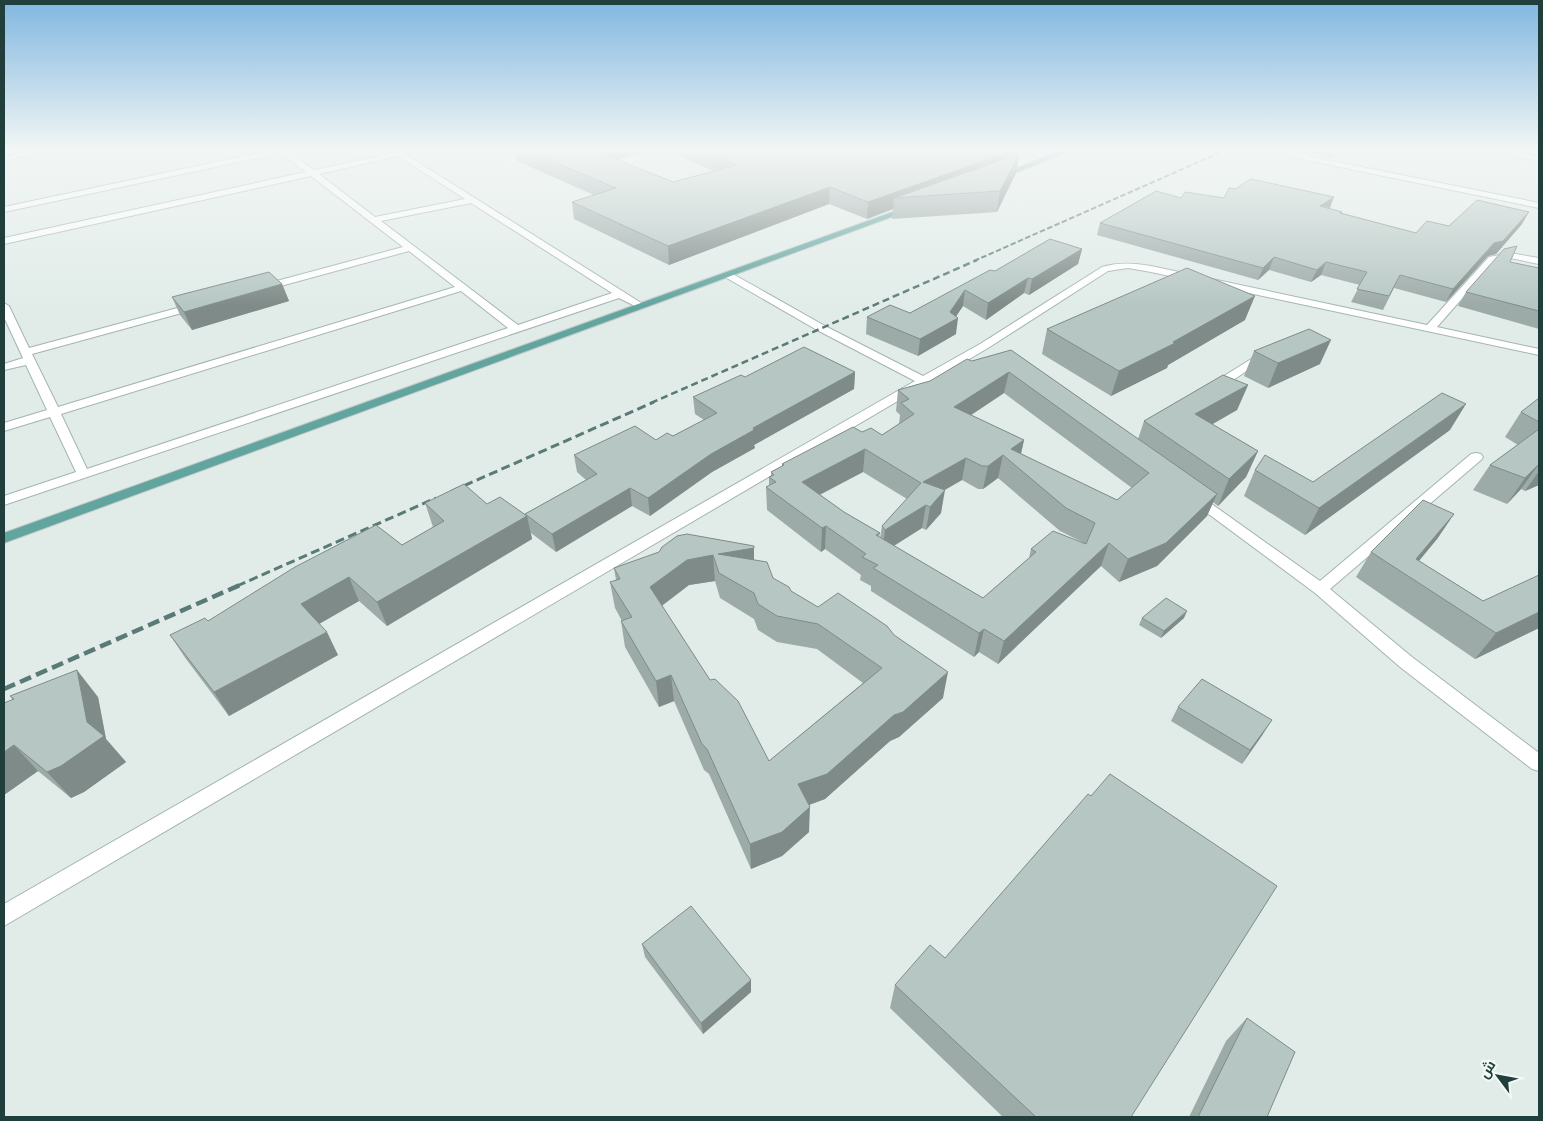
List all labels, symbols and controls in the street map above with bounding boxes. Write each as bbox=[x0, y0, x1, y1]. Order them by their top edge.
north arrow bbox=[1473, 1051, 1523, 1101]
text: ش bbox=[1475, 1057, 1499, 1081]

